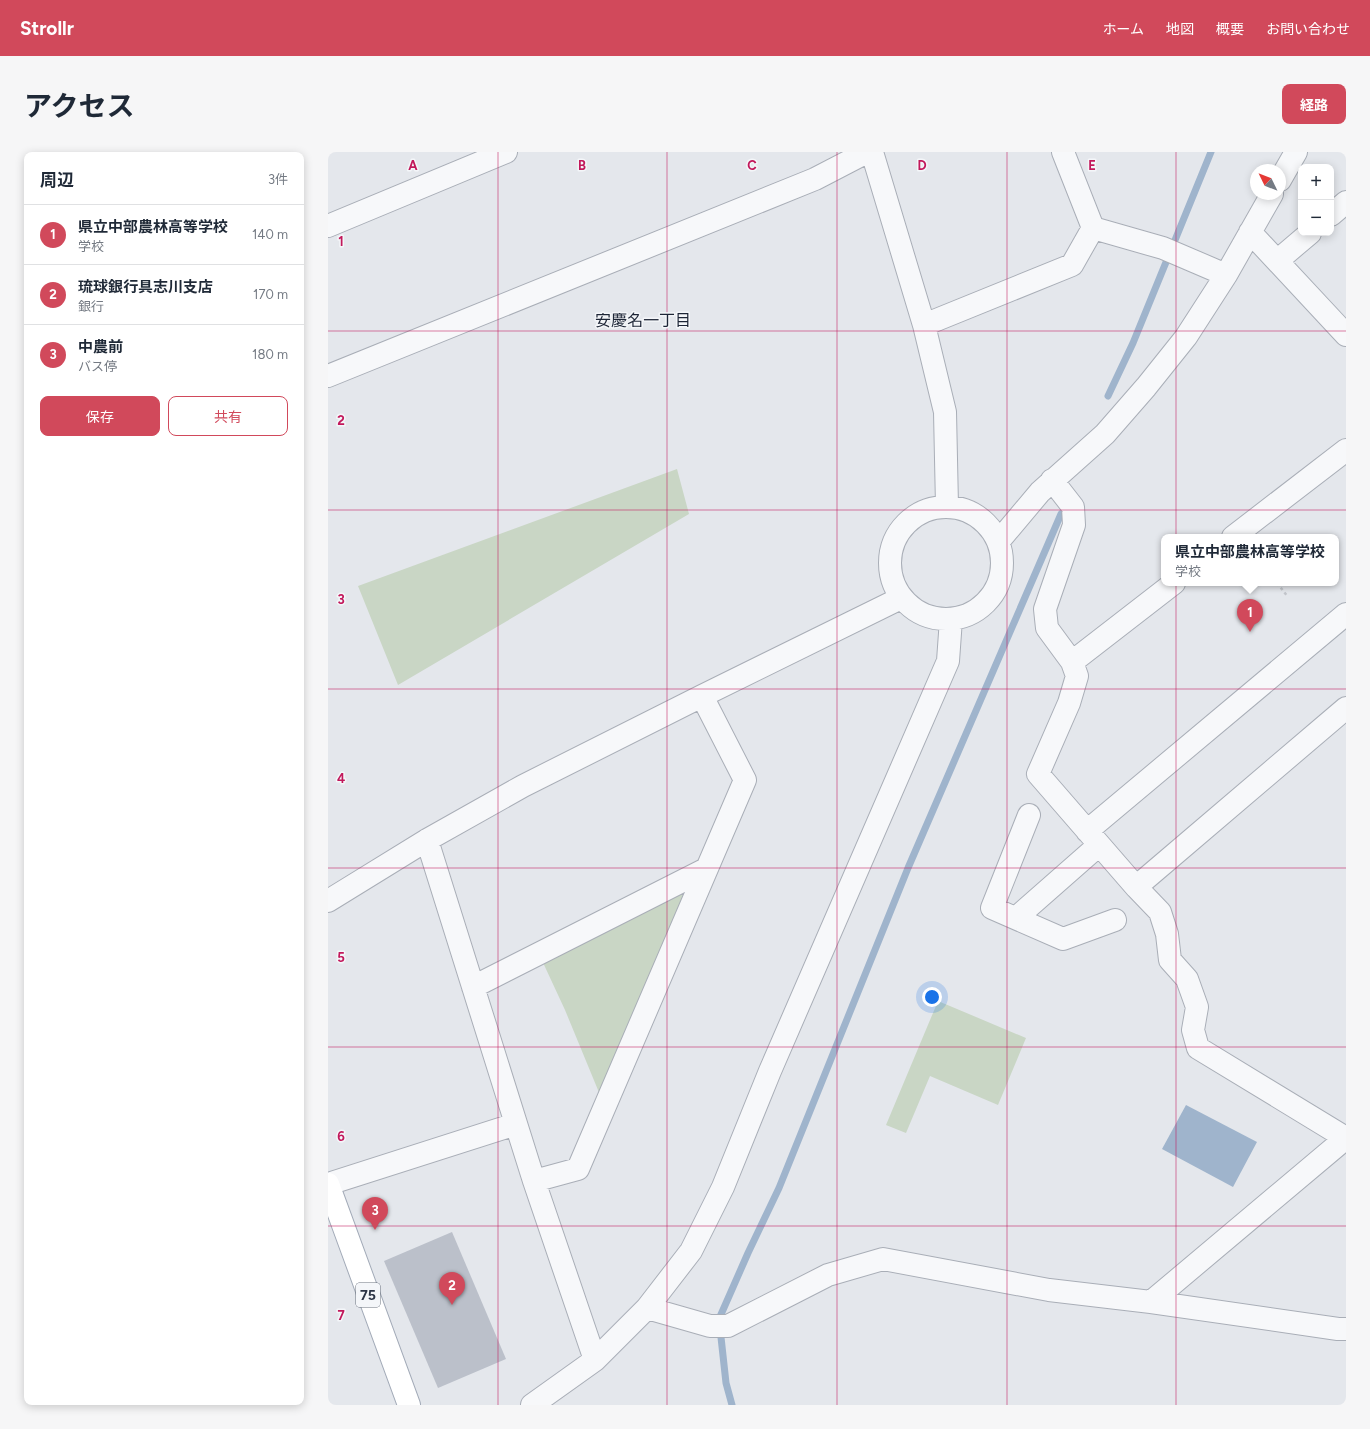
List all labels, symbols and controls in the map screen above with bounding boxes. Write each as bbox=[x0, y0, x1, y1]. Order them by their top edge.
text: Strollr bbox=[20, 17, 74, 40]
text: ホーム bbox=[1102, 21, 1144, 38]
text: 地図 bbox=[1166, 21, 1194, 38]
text: 概要 bbox=[1216, 21, 1244, 38]
text: お問い合わせ bbox=[1266, 21, 1350, 38]
button: 経路 bbox=[1282, 84, 1346, 124]
text: アクセス bbox=[24, 89, 135, 123]
text: A bbox=[408, 158, 418, 173]
text: B bbox=[578, 158, 586, 173]
text: C bbox=[747, 158, 757, 173]
text: D bbox=[917, 158, 927, 173]
text: E bbox=[1088, 158, 1096, 173]
north arrow bbox=[1250, 164, 1286, 200]
map controls bbox=[1298, 164, 1334, 236]
button: + bbox=[1298, 164, 1334, 200]
text: 周辺 bbox=[40, 170, 74, 190]
text: 3件 bbox=[268, 172, 288, 187]
button: − bbox=[1298, 200, 1334, 236]
text: 県立中部農林高等学校 bbox=[78, 218, 228, 236]
text: 1 bbox=[50, 227, 56, 242]
text: 140 m bbox=[252, 227, 288, 242]
text: 1 bbox=[338, 234, 344, 249]
text: 学校 bbox=[78, 239, 104, 254]
text: 琉球銀行具志川支店 bbox=[78, 278, 213, 296]
text: 2 bbox=[49, 287, 57, 302]
text: 170 m bbox=[253, 287, 288, 302]
text: 銀行 bbox=[78, 299, 104, 314]
district label: 安慶名一丁目 bbox=[595, 311, 691, 330]
text: 中農前 bbox=[78, 338, 123, 356]
text: 3 bbox=[49, 347, 57, 362]
text: 180 m bbox=[252, 347, 288, 362]
text: バス停 bbox=[78, 359, 117, 374]
button: 保存 bbox=[40, 396, 160, 436]
button: 共有 bbox=[168, 396, 288, 436]
text: 2 bbox=[337, 413, 345, 428]
popup bbox=[1161, 534, 1339, 586]
text: 県立中部農林高等学校 bbox=[1175, 543, 1325, 561]
text: 学校 bbox=[1175, 564, 1201, 579]
text: 3 bbox=[337, 592, 345, 607]
pin: 1 bbox=[1237, 599, 1263, 632]
text: 4 bbox=[337, 771, 345, 786]
text: 5 bbox=[337, 950, 345, 965]
your location bbox=[922, 987, 942, 1007]
text: 6 bbox=[337, 1129, 345, 1144]
pin: 3 bbox=[362, 1197, 388, 1230]
pin: 2 bbox=[439, 1272, 465, 1305]
road number: 75 bbox=[356, 1283, 380, 1307]
text: 7 bbox=[337, 1308, 345, 1323]

